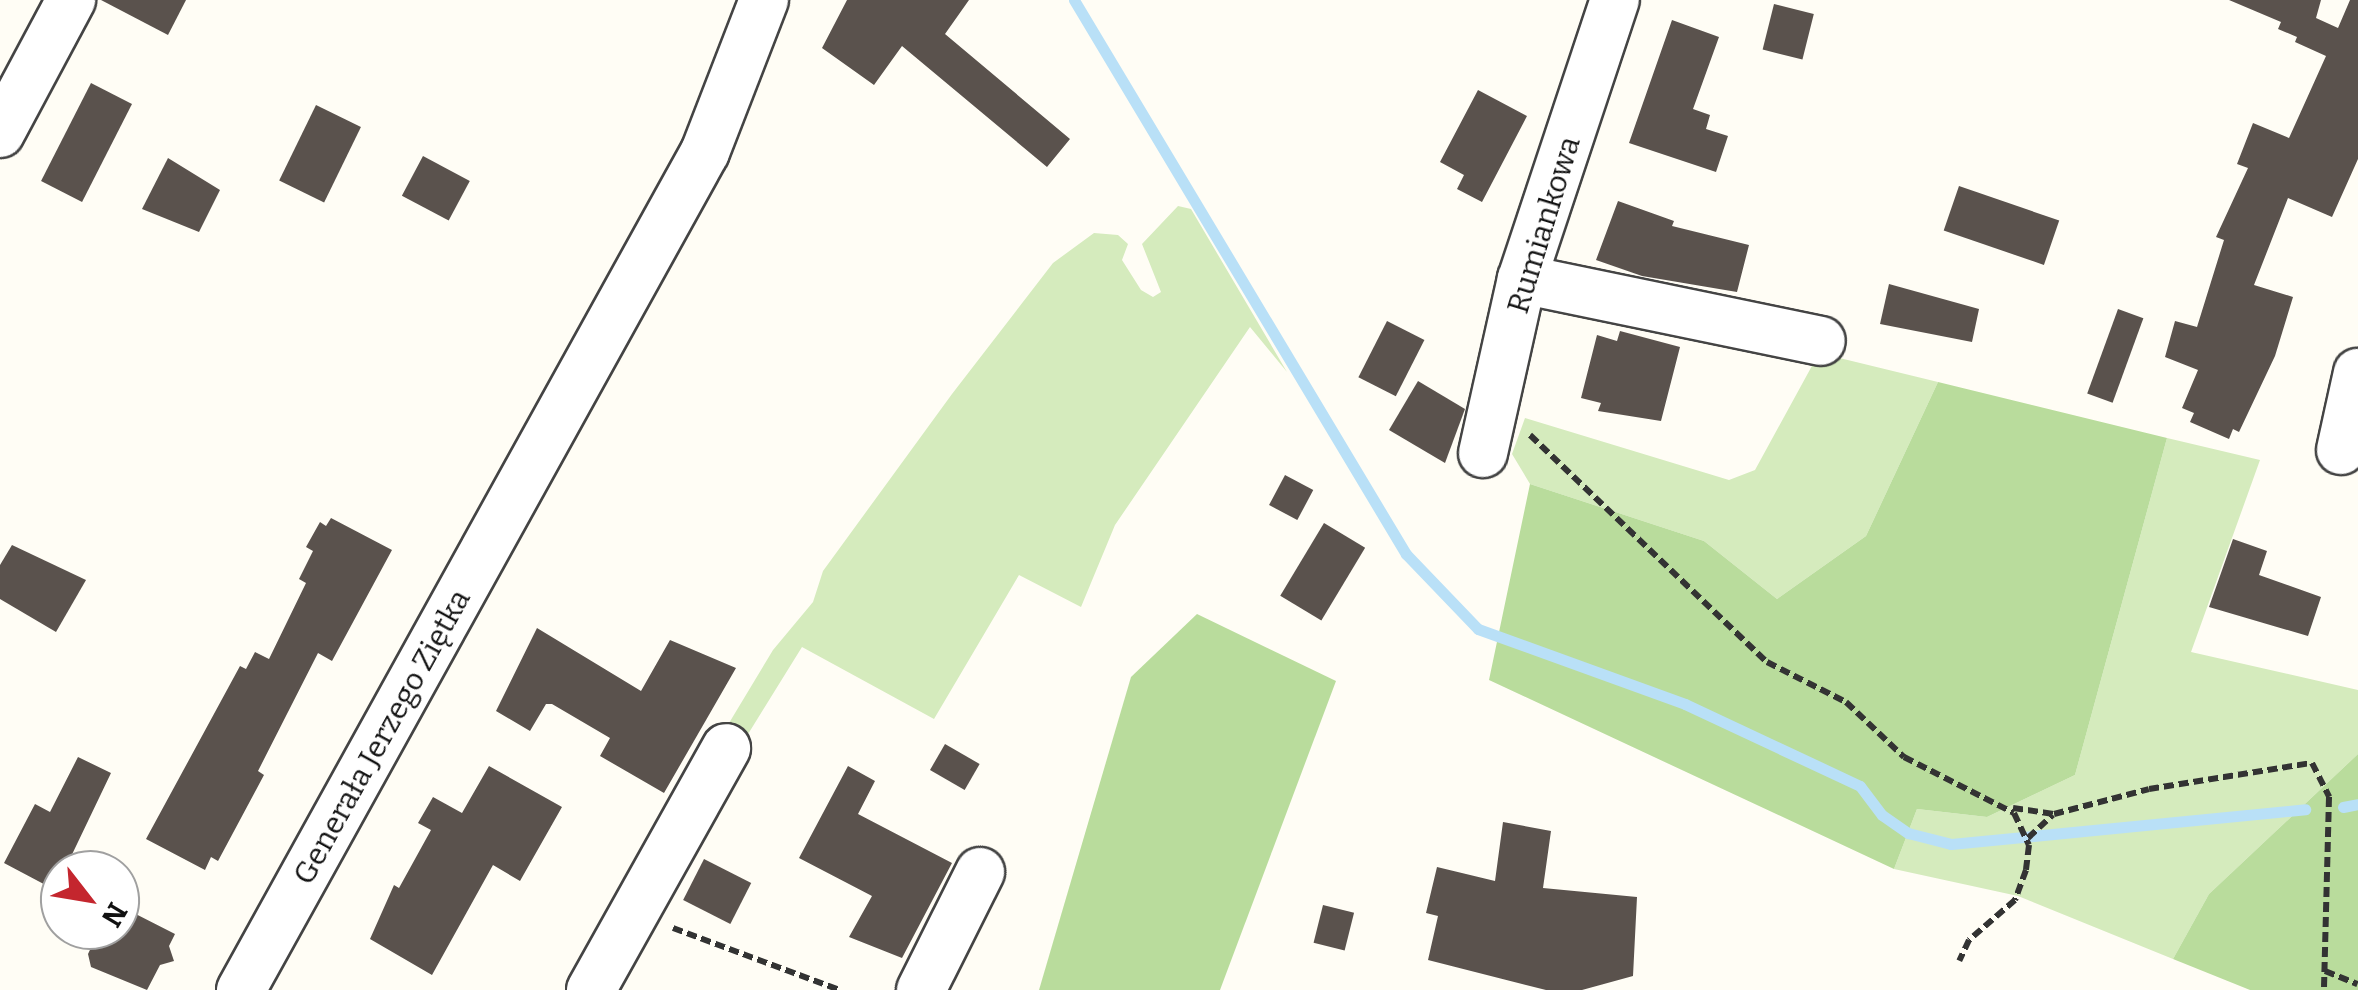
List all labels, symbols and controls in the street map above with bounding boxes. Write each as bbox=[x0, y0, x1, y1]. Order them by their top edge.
street label: Rumiankowa bbox=[1500, 132, 1588, 318]
street label: Generała Jerzego Ziętka bbox=[286, 583, 478, 891]
north arrow bbox=[40, 850, 140, 950]
text: N bbox=[95, 897, 134, 932]

